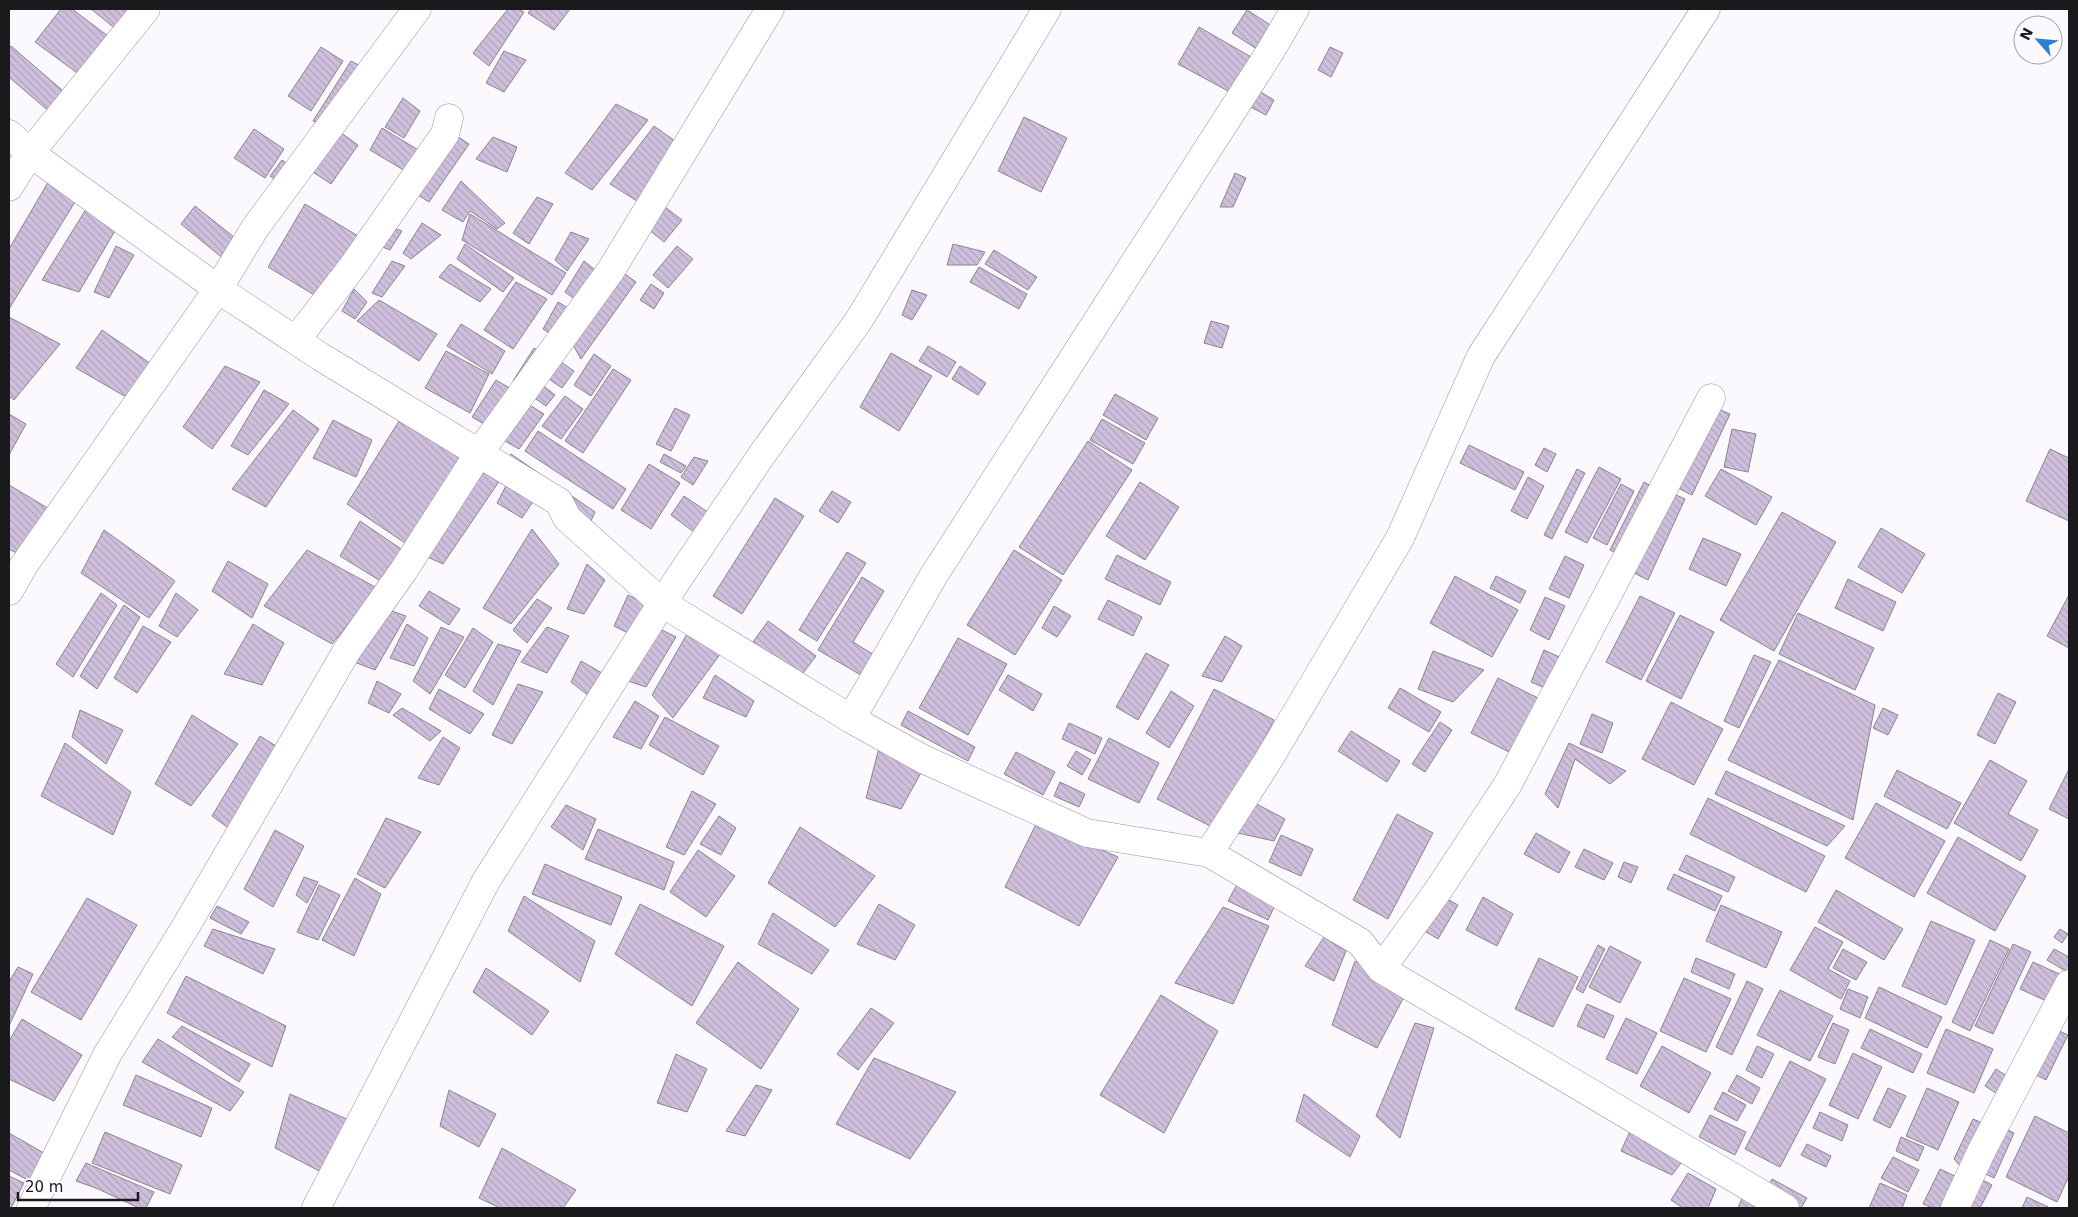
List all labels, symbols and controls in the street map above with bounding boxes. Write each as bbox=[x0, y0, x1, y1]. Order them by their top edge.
north arrow bbox=[2013, 15, 2063, 65]
text: N bbox=[2017, 25, 2036, 43]
scale bar bbox=[18, 1170, 138, 1202]
text: 20 m bbox=[25, 1178, 63, 1196]

